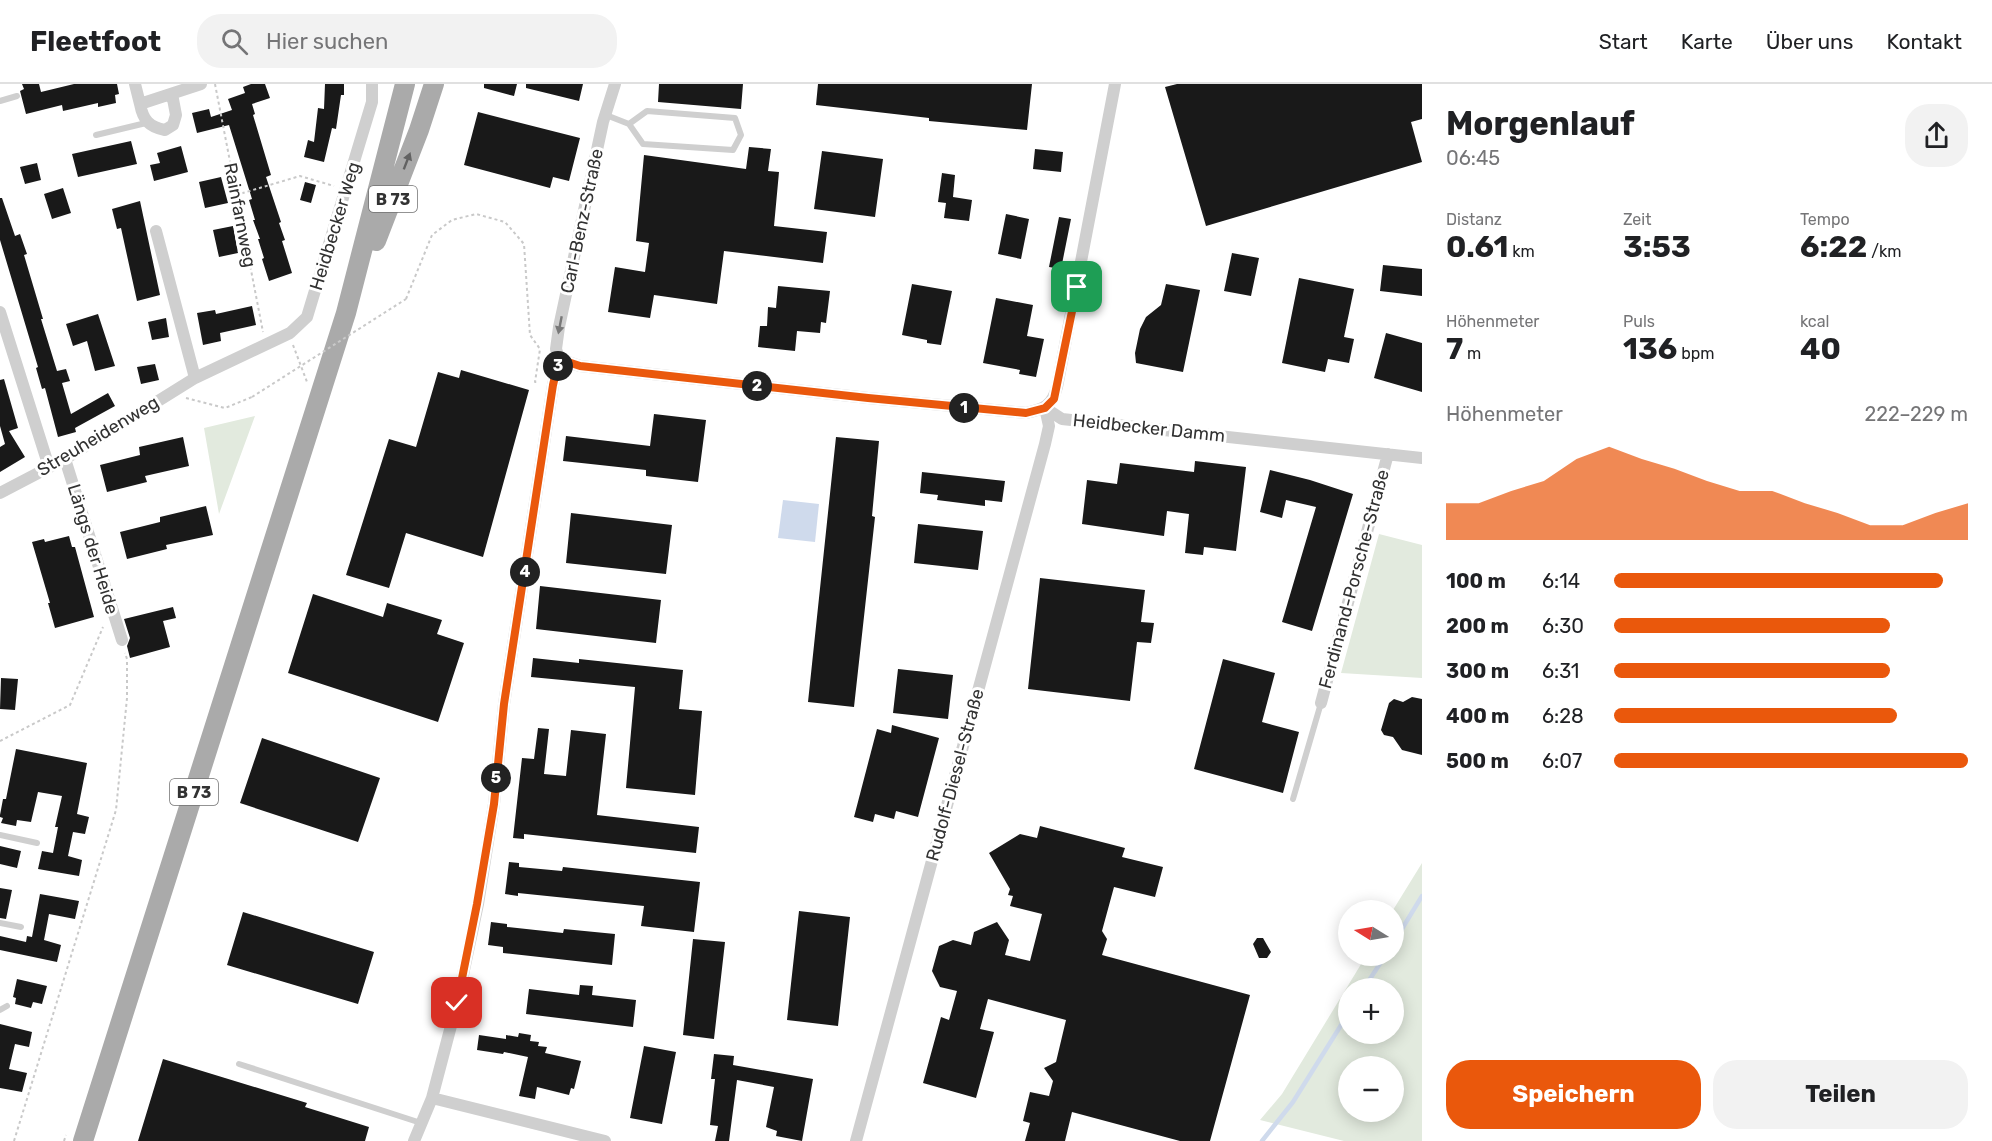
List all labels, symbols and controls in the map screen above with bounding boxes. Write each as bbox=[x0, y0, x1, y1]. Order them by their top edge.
search box bbox=[197, 14, 617, 68]
text: Fleetfoot bbox=[30, 25, 161, 58]
icon: search bbox=[218, 25, 251, 58]
text: Hier suchen bbox=[266, 28, 388, 55]
text: Start bbox=[1599, 29, 1648, 54]
text: Karte bbox=[1681, 29, 1733, 54]
text: Über uns bbox=[1766, 29, 1854, 54]
text: Kontakt bbox=[1887, 29, 1962, 54]
text: Morgenlauf bbox=[1446, 104, 1635, 143]
button: share bbox=[1905, 104, 1968, 167]
text: 06:45 bbox=[1446, 146, 1500, 170]
street label: Carl-Benz-Straße bbox=[556, 147, 608, 295]
one-way arrow bbox=[402, 152, 412, 170]
street label: Heidbecker Weg bbox=[305, 159, 365, 293]
street label: Rainfarnweg bbox=[219, 161, 261, 269]
road number: B 73 bbox=[369, 186, 417, 212]
text: Distanz bbox=[1446, 210, 1502, 229]
text: Zeit bbox=[1623, 210, 1651, 229]
text: Tempo bbox=[1800, 210, 1850, 229]
text: 0.61 bbox=[1446, 229, 1508, 265]
text: 3:53 bbox=[1623, 229, 1691, 265]
text: 6:22 bbox=[1800, 229, 1867, 265]
text: km bbox=[1508, 242, 1535, 261]
text: /km bbox=[1867, 242, 1901, 261]
pin bbox=[1051, 261, 1102, 312]
icon: arrive bbox=[1060, 270, 1093, 303]
text: Höhenmeter bbox=[1446, 312, 1539, 331]
text: Puls bbox=[1623, 312, 1655, 331]
text: kcal bbox=[1800, 312, 1829, 331]
one-way arrow bbox=[555, 316, 564, 335]
text: 7 bbox=[1446, 331, 1463, 367]
text: 136 bbox=[1623, 331, 1677, 367]
text: 40 bbox=[1800, 331, 1841, 367]
text: m bbox=[1463, 344, 1481, 363]
text: bpm bbox=[1677, 344, 1714, 363]
pin: 3 bbox=[543, 351, 573, 381]
text: 3 bbox=[553, 356, 563, 375]
pin: 2 bbox=[742, 371, 772, 401]
text: 2 bbox=[752, 376, 762, 395]
street label: Streuheidenweg bbox=[33, 391, 163, 481]
pin: 1 bbox=[949, 393, 979, 423]
text: 1 bbox=[960, 398, 968, 417]
text: Höhenmeter bbox=[1446, 402, 1563, 426]
text: 222–229 m bbox=[1865, 402, 1968, 426]
street label: Heidbecker Damm bbox=[1072, 409, 1226, 447]
street label: Ferdinand-Porsche-Straße bbox=[1314, 467, 1394, 691]
street label: Längs der Heide bbox=[63, 481, 123, 617]
pin: 4 bbox=[510, 557, 540, 587]
text: 4 bbox=[520, 562, 530, 581]
text: 100 m bbox=[1446, 569, 1506, 593]
text: 6:14 bbox=[1542, 569, 1580, 593]
text: 200 m bbox=[1446, 614, 1509, 638]
text: 6:30 bbox=[1542, 614, 1584, 638]
text: 300 m bbox=[1446, 659, 1509, 683]
text: 6:31 bbox=[1542, 659, 1579, 683]
street label: Rudolf-Diesel-Straße bbox=[921, 686, 989, 864]
text: 400 m bbox=[1446, 704, 1509, 728]
text: 6:28 bbox=[1542, 704, 1584, 728]
text: 500 m bbox=[1446, 749, 1509, 773]
text: 6:07 bbox=[1542, 749, 1582, 773]
pin: 5 bbox=[481, 763, 511, 793]
text: 5 bbox=[491, 768, 501, 787]
road number: B 73 bbox=[170, 779, 218, 805]
north arrow bbox=[1338, 900, 1404, 966]
map controls bbox=[1338, 900, 1404, 1122]
pin bbox=[431, 977, 482, 1028]
button: + bbox=[1338, 978, 1404, 1044]
icon: check bbox=[440, 986, 473, 1019]
button: − bbox=[1338, 1056, 1404, 1122]
button: Speichern bbox=[1446, 1060, 1701, 1129]
button: Teilen bbox=[1713, 1060, 1968, 1129]

